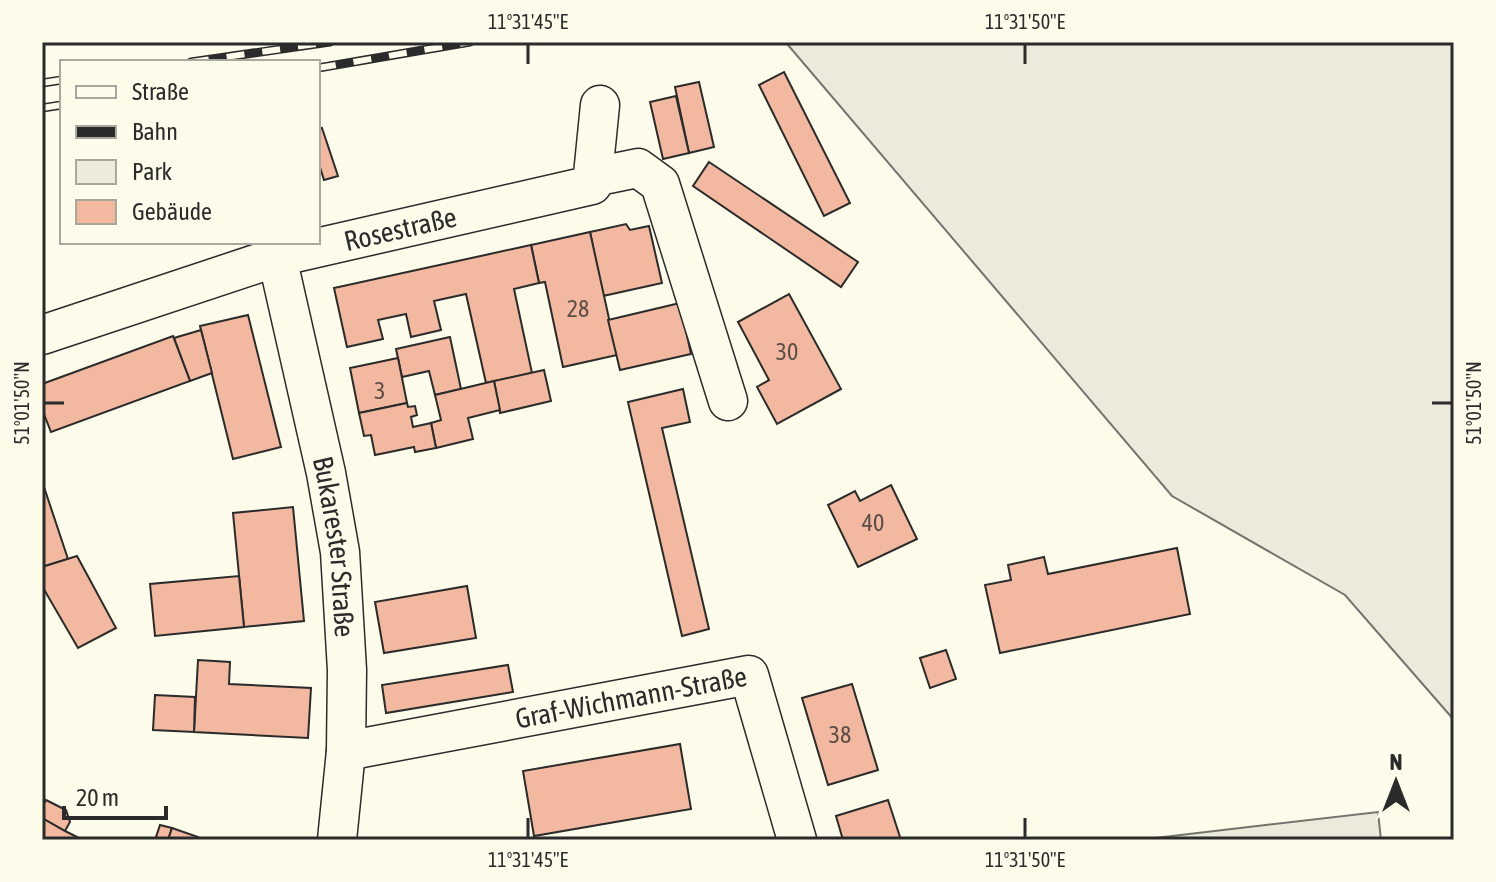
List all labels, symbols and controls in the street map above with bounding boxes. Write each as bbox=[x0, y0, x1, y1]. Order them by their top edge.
text: 11°31'45"E bbox=[488, 10, 569, 33]
text: 11°31'50"E bbox=[985, 10, 1066, 33]
legend bbox=[60, 60, 320, 244]
text: Straße bbox=[132, 78, 189, 105]
text: Bahn bbox=[132, 118, 178, 145]
text: Park bbox=[132, 158, 173, 185]
text: Gebäude bbox=[132, 198, 212, 225]
street label: Rosestraße bbox=[341, 200, 460, 257]
house number: 28 bbox=[567, 295, 589, 322]
house number: 30 bbox=[776, 338, 798, 365]
text: 51°01'50"N bbox=[10, 361, 33, 445]
text: 51°01'50"N bbox=[1462, 361, 1485, 445]
house number: 3 bbox=[374, 377, 386, 404]
street label: Bukarester Straße bbox=[307, 453, 361, 638]
house number: 40 bbox=[862, 509, 884, 536]
street label: Graf-Wichmann-Straße bbox=[513, 660, 749, 735]
house number: 38 bbox=[829, 721, 851, 748]
north arrow bbox=[1356, 742, 1436, 822]
text: N bbox=[1390, 749, 1402, 775]
scale bar bbox=[64, 770, 166, 820]
text: 20 m bbox=[76, 784, 119, 811]
text: 11°31'45"E bbox=[488, 848, 569, 871]
text: 11°31'50"E bbox=[985, 848, 1066, 871]

